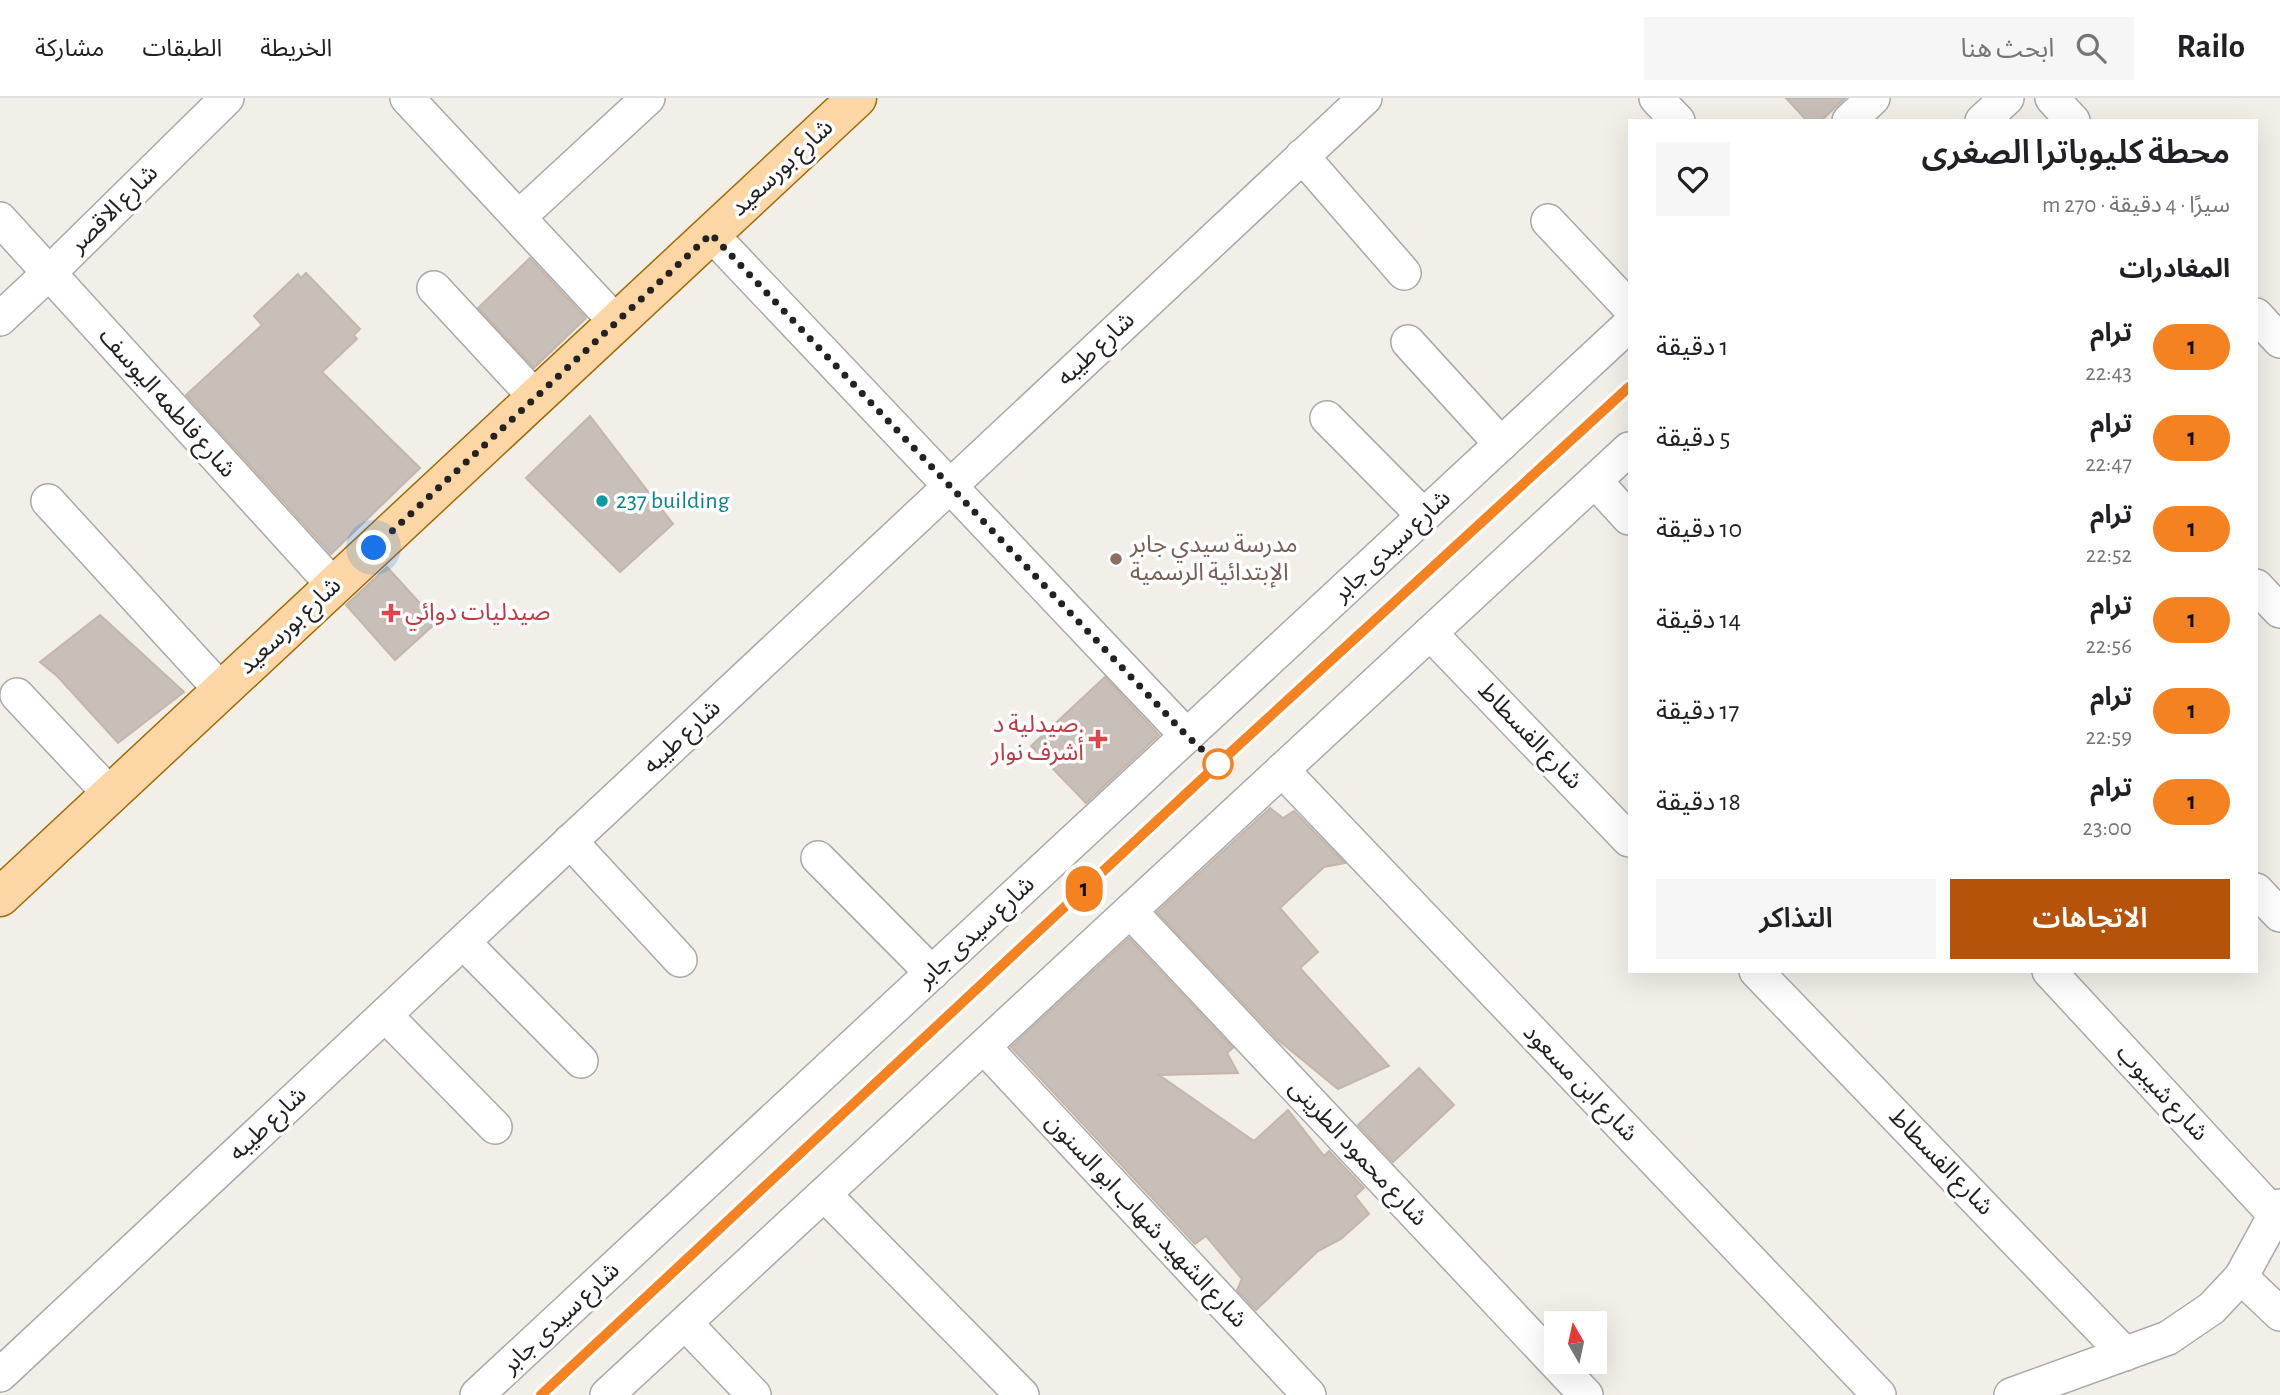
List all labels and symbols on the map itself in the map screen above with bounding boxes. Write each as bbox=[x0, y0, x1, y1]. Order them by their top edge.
street label: شارع بورسعيد bbox=[726, 115, 840, 224]
street label: شارع الاقصر bbox=[65, 160, 165, 261]
street label: شارع طيبه bbox=[1053, 308, 1142, 393]
street label: شارع فاطمه اليوسف bbox=[91, 324, 240, 485]
street label: شارع سيدى جابر bbox=[1328, 486, 1458, 610]
place label: 237 building bbox=[616, 489, 730, 513]
marker: 237 building bbox=[594, 493, 610, 509]
your location bbox=[356, 530, 391, 565]
place label: مدرسة سيدي جابر الإبتدائية الرسمية bbox=[1129, 533, 1298, 588]
marker: مدرسة سيدي جابر الإبتدائية الرسمية bbox=[1108, 551, 1124, 567]
street label: شارع بورسعيد bbox=[234, 573, 348, 682]
place label: صيدليات دوائي bbox=[405, 601, 550, 631]
marker: صيدليات دوائي bbox=[383, 605, 399, 621]
street label: شارع الفسطاط bbox=[1471, 678, 1587, 797]
street label: شارع طيبه bbox=[639, 696, 728, 781]
place label: صيدلية د. أشرف نوار bbox=[990, 713, 1084, 766]
marker: صيدلية د. أشرف نوار bbox=[1090, 731, 1106, 747]
unlabelled marker bbox=[1203, 749, 1233, 779]
line badge: 1 bbox=[1061, 866, 1107, 912]
street label: شارع سيدى جابر bbox=[912, 872, 1042, 996]
street label: شارع ابن مسعود bbox=[1515, 1020, 1642, 1149]
street label: شارع شيبوب bbox=[2109, 1040, 2212, 1148]
street label: شارع محمود الطرينى bbox=[1281, 1075, 1432, 1233]
street label: شارع طيبه bbox=[225, 1083, 314, 1168]
street label: شارع الفسطاط bbox=[1882, 1104, 1998, 1223]
street label: شارع الشهيد شهاب ابو السنون bbox=[1038, 1110, 1251, 1335]
street label: شارع سيدى جابر bbox=[497, 1258, 627, 1382]
north arrow bbox=[1544, 1311, 1606, 1374]

